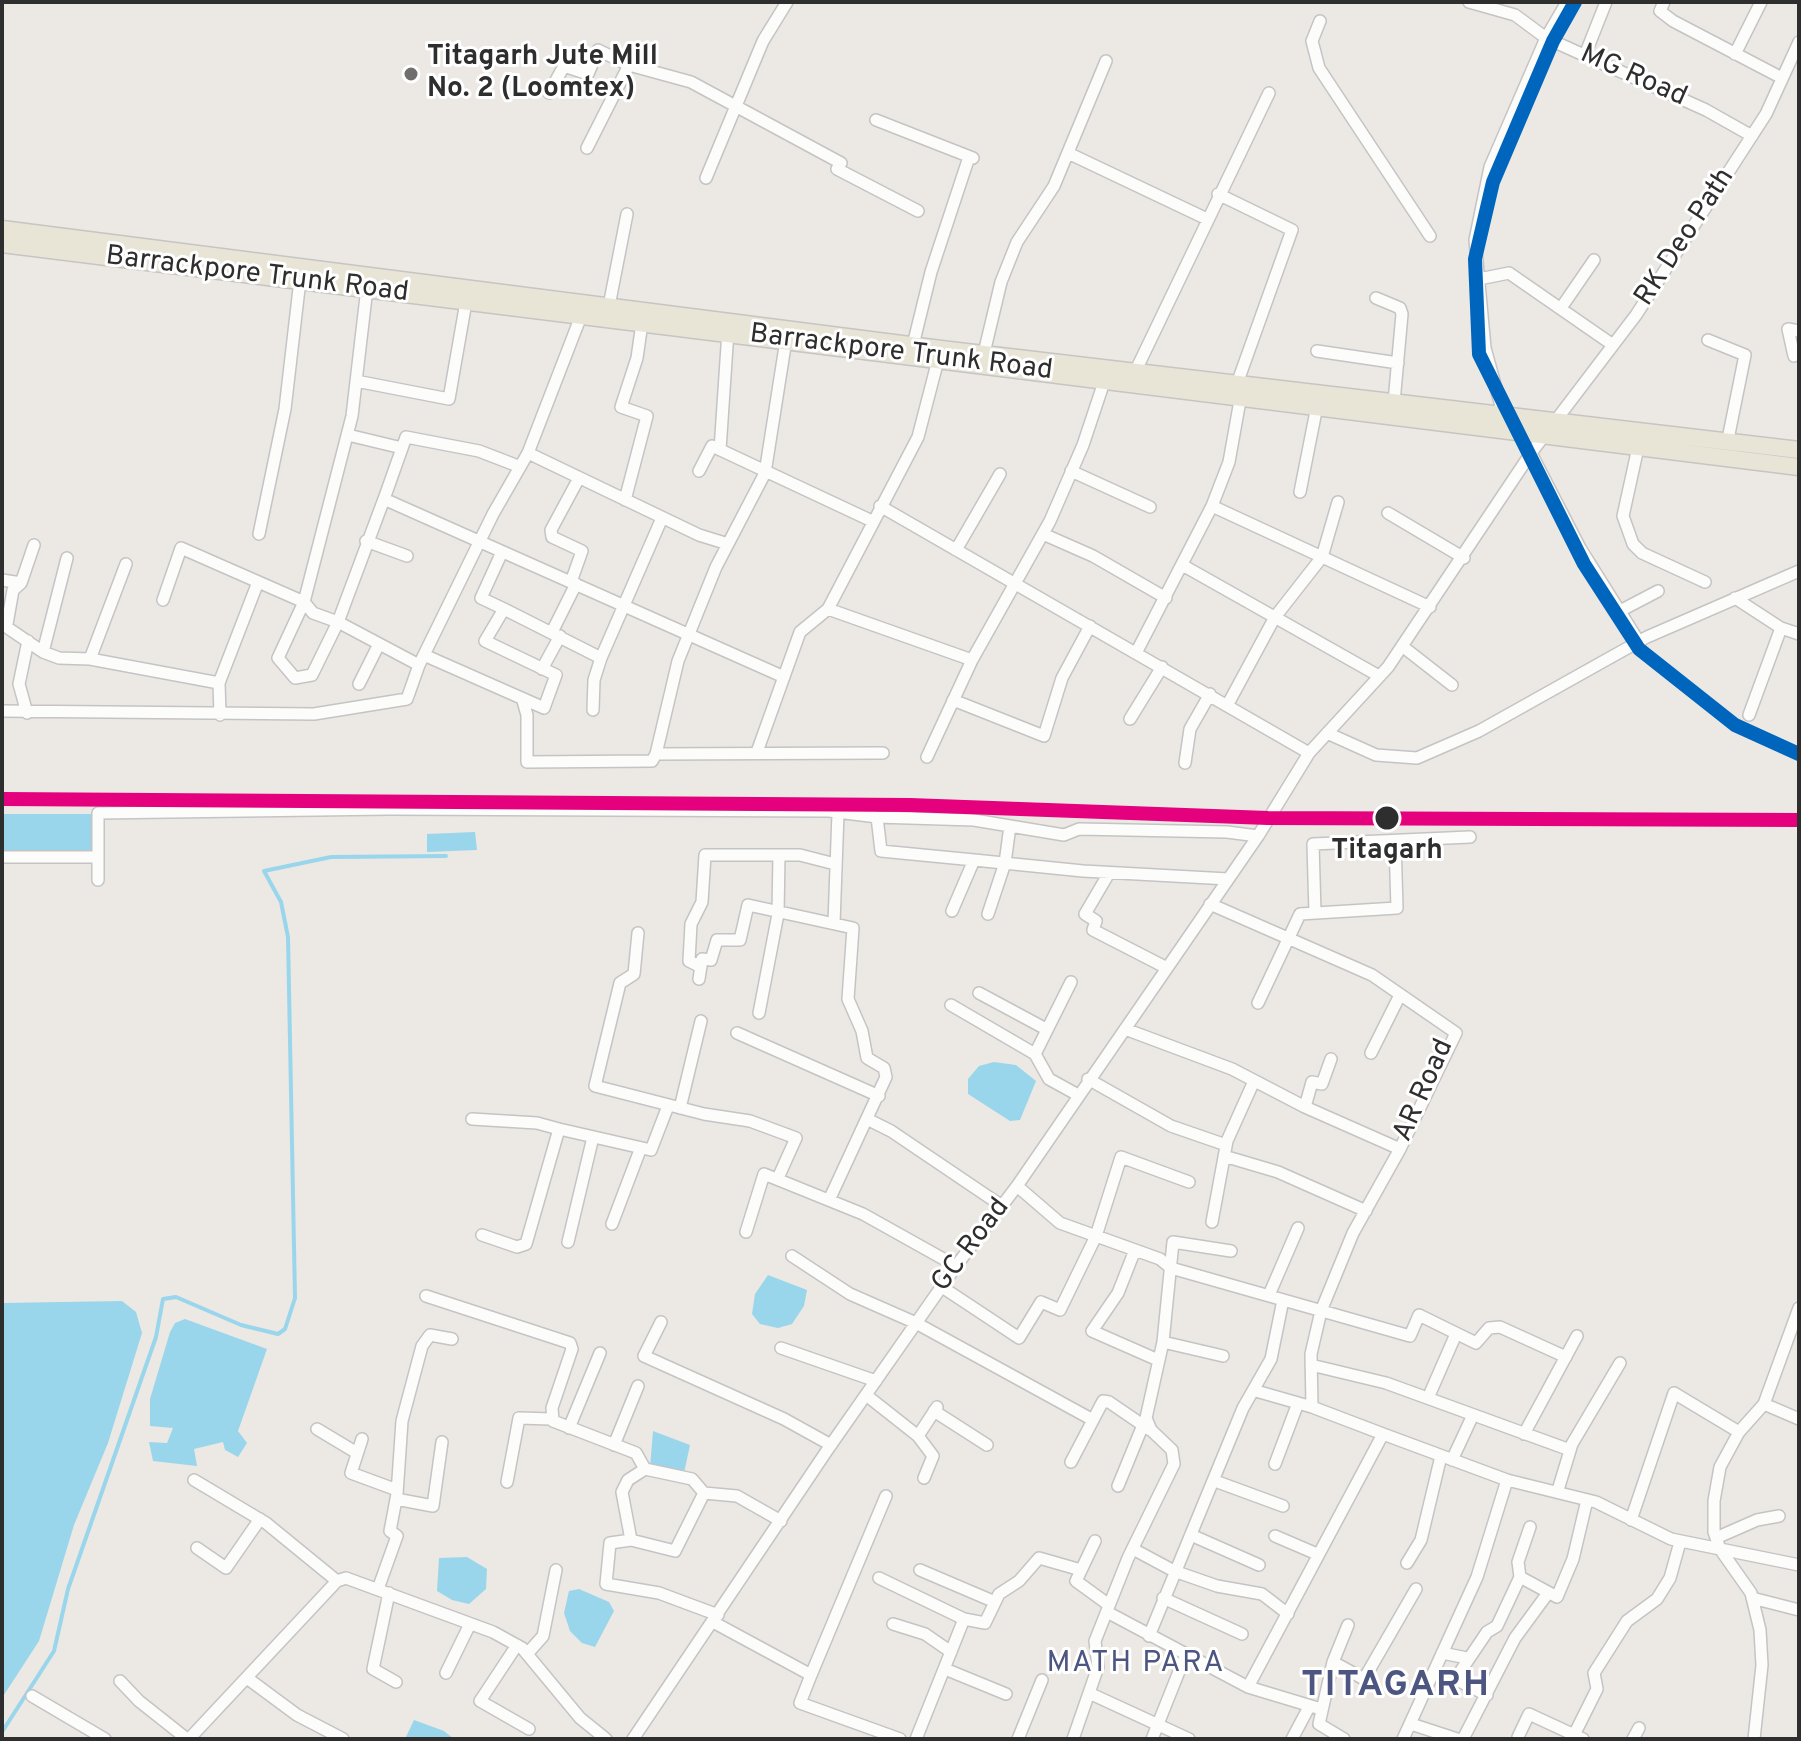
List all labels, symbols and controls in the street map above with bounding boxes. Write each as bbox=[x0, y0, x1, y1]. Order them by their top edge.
street label: MG Road bbox=[1574, 39, 1692, 115]
place label: Titagarh Jute Mill No. 2 (Loomtex) bbox=[427, 41, 658, 107]
marker: Titagarh Jute Mill No. 2 (Loomtex) bbox=[402, 65, 420, 83]
street label: RK Deo Path bbox=[1629, 163, 1743, 313]
street label: Barrackpore Trunk Road bbox=[104, 241, 410, 311]
street label: Barrackpore Trunk Road bbox=[748, 319, 1054, 389]
marker: Titagarh bbox=[1373, 804, 1401, 832]
place label: Titagarh bbox=[1331, 835, 1443, 869]
street label: AR Road bbox=[1388, 1035, 1462, 1147]
street label: GC Road bbox=[926, 1192, 1018, 1300]
district label: MATH PARA bbox=[1046, 1647, 1226, 1683]
district label: TITAGARH bbox=[1301, 1666, 1491, 1710]

